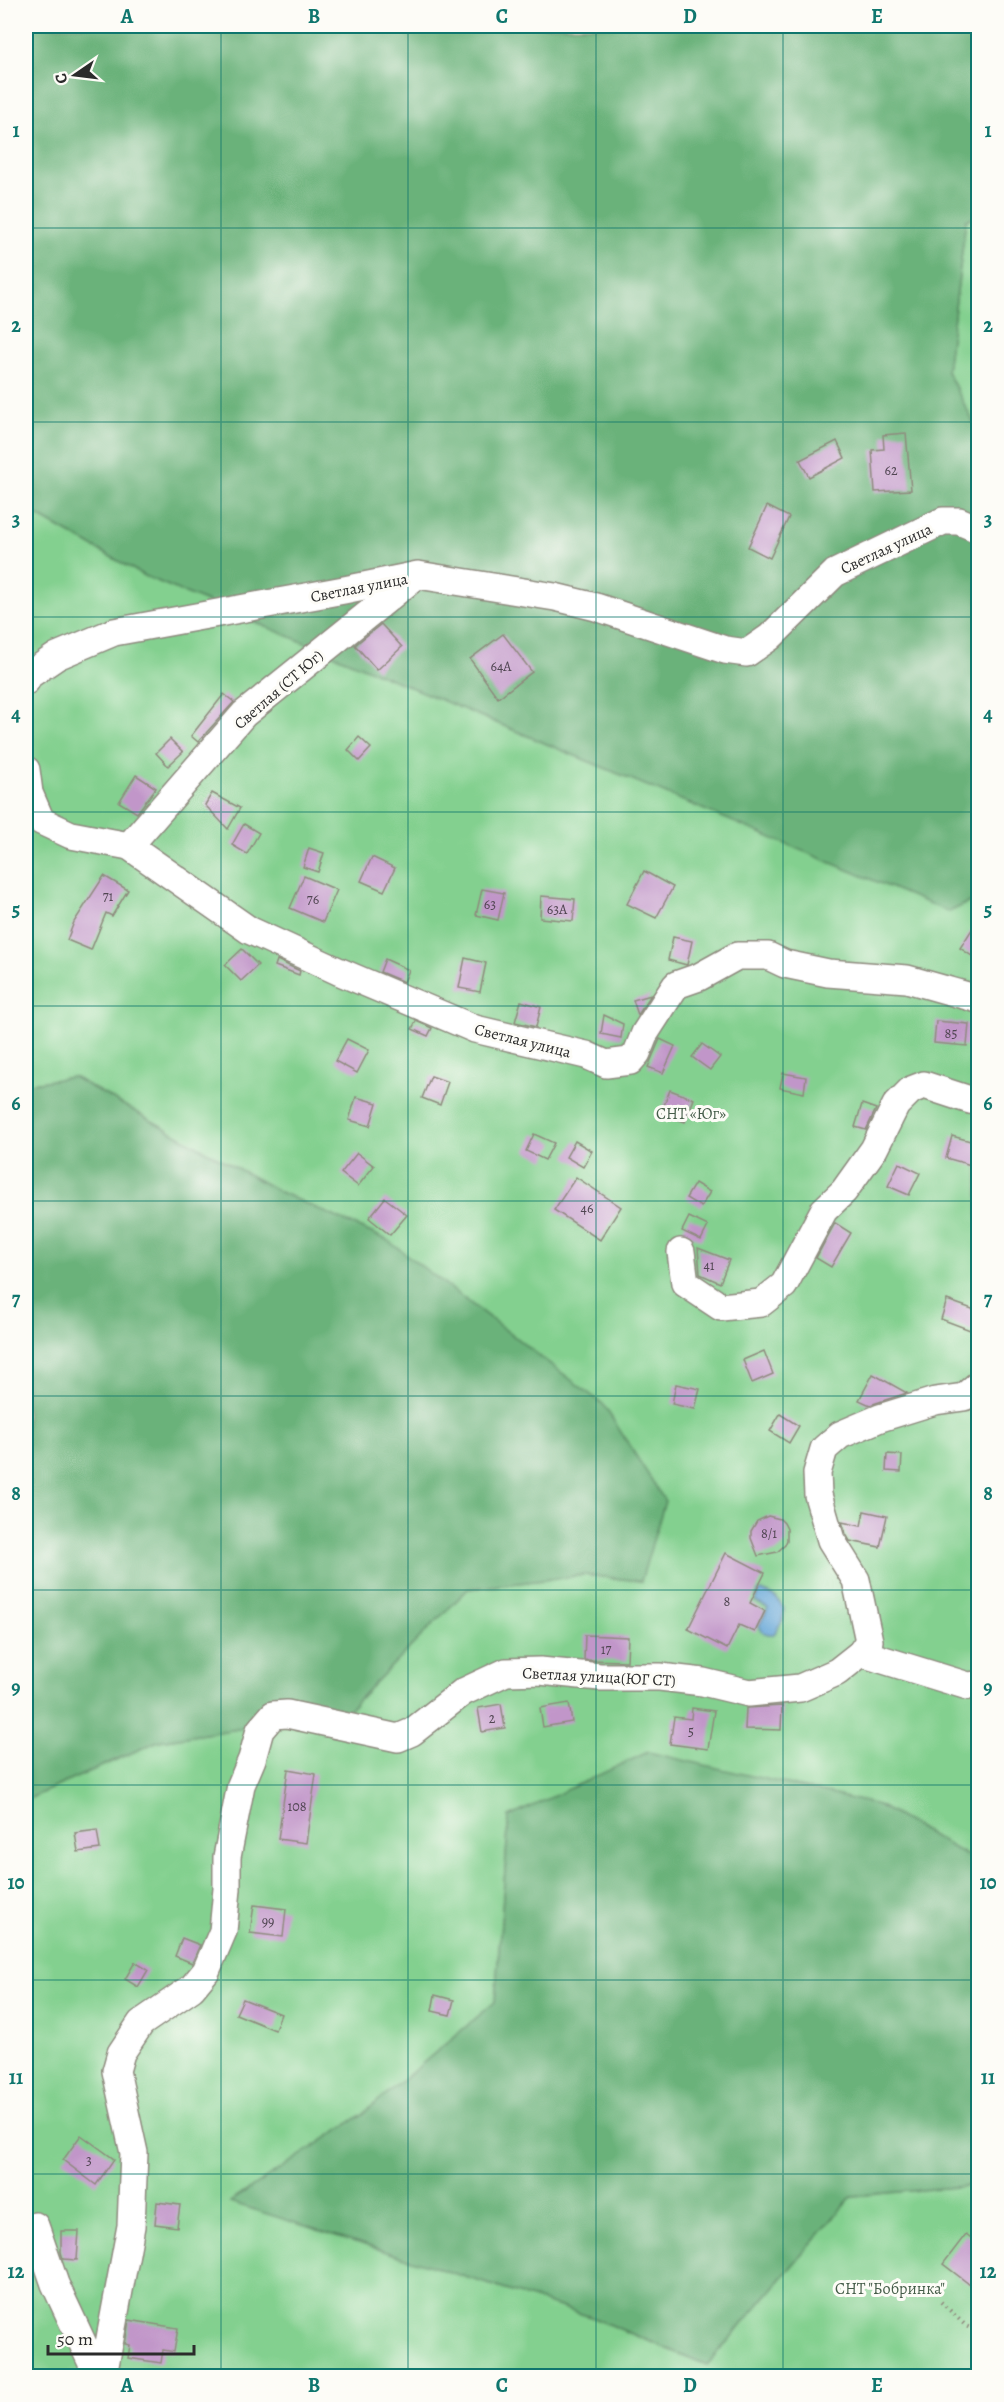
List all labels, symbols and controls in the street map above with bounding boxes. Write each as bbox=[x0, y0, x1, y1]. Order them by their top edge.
text: A bbox=[120, 3, 134, 30]
text: B bbox=[308, 3, 320, 30]
text: C bbox=[496, 3, 508, 30]
text: D bbox=[683, 3, 697, 30]
text: E bbox=[871, 3, 883, 30]
north arrow bbox=[45, 45, 105, 105]
text: С bbox=[50, 71, 73, 86]
text: 1 bbox=[12, 117, 20, 144]
text: 1 bbox=[984, 117, 992, 144]
text: 2 bbox=[11, 312, 21, 339]
text: 2 bbox=[983, 312, 993, 339]
house number: 62 bbox=[884, 461, 898, 480]
text: 3 bbox=[12, 506, 20, 533]
text: 3 bbox=[984, 506, 992, 533]
street label: Светлая улица bbox=[837, 518, 936, 580]
street label: Светлая улица bbox=[309, 568, 410, 608]
street label: Светлая (СТ Юг) bbox=[229, 645, 328, 735]
house number: 64А bbox=[491, 657, 512, 676]
text: 4 bbox=[11, 701, 21, 728]
text: 4 bbox=[983, 701, 993, 728]
house number: 71 bbox=[103, 887, 114, 906]
house number: 76 bbox=[307, 890, 319, 909]
house number: 63 bbox=[484, 895, 496, 914]
text: 5 bbox=[12, 896, 20, 923]
text: 5 bbox=[984, 896, 992, 923]
house number: 63А bbox=[547, 900, 568, 919]
street label: Светлая улица bbox=[472, 1018, 574, 1064]
house number: 85 bbox=[945, 1024, 957, 1043]
text: 6 bbox=[11, 1090, 21, 1117]
text: 6 bbox=[983, 1090, 993, 1117]
park label: СНТ «Юг» bbox=[656, 1103, 726, 1125]
house number: 46 bbox=[581, 1199, 593, 1218]
house number: 41 bbox=[703, 1256, 715, 1275]
text: 7 bbox=[12, 1285, 21, 1312]
text: 7 bbox=[984, 1285, 993, 1312]
text: 8 bbox=[11, 1480, 21, 1507]
text: 8 bbox=[983, 1480, 993, 1507]
house number: 8/1 bbox=[761, 1524, 777, 1543]
house number: 8 bbox=[724, 1592, 731, 1611]
house number: 17 bbox=[601, 1640, 611, 1659]
street label: Светлая улица(ЮГ СТ) bbox=[522, 1662, 676, 1692]
text: 9 bbox=[11, 1674, 21, 1701]
text: 9 bbox=[983, 1674, 993, 1701]
house number: 2 bbox=[489, 1709, 496, 1728]
house number: 5 bbox=[688, 1722, 694, 1741]
house number: 108 bbox=[287, 1797, 307, 1816]
text: 10 bbox=[7, 1869, 25, 1896]
text: 10 bbox=[979, 1869, 997, 1896]
house number: 99 bbox=[262, 1912, 274, 1931]
text: 11 bbox=[9, 2064, 23, 2091]
text: 11 bbox=[981, 2064, 995, 2091]
house number: 3 bbox=[86, 2151, 92, 2170]
text: 12 bbox=[8, 2258, 25, 2285]
text: 12 bbox=[980, 2258, 997, 2285]
park label: СНТ "Бобринка" bbox=[835, 2278, 945, 2300]
scale bar bbox=[48, 2318, 194, 2356]
text: 50 m bbox=[57, 2327, 93, 2351]
text: A bbox=[120, 2372, 134, 2399]
text: B bbox=[308, 2372, 320, 2399]
text: C bbox=[496, 2372, 508, 2399]
text: D bbox=[683, 2372, 697, 2399]
text: E bbox=[871, 2372, 883, 2399]

